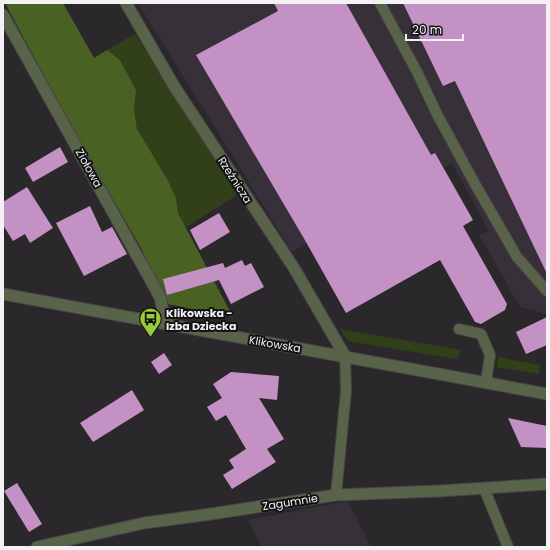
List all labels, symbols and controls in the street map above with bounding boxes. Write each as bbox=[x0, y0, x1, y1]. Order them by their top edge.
scale bar bbox=[406, 16, 463, 42]
text: 20 m bbox=[412, 21, 442, 38]
street label: Ziołowa bbox=[72, 146, 106, 190]
street label: Rzeźnicza bbox=[214, 154, 256, 206]
place label: Klikowska - Izba Dziecka bbox=[166, 305, 236, 334]
bus stop icon: Klikowska - Izba Dziecka bbox=[137, 306, 163, 339]
street label: Klikowska bbox=[248, 332, 302, 356]
street label: Zagumnie bbox=[261, 490, 319, 514]

